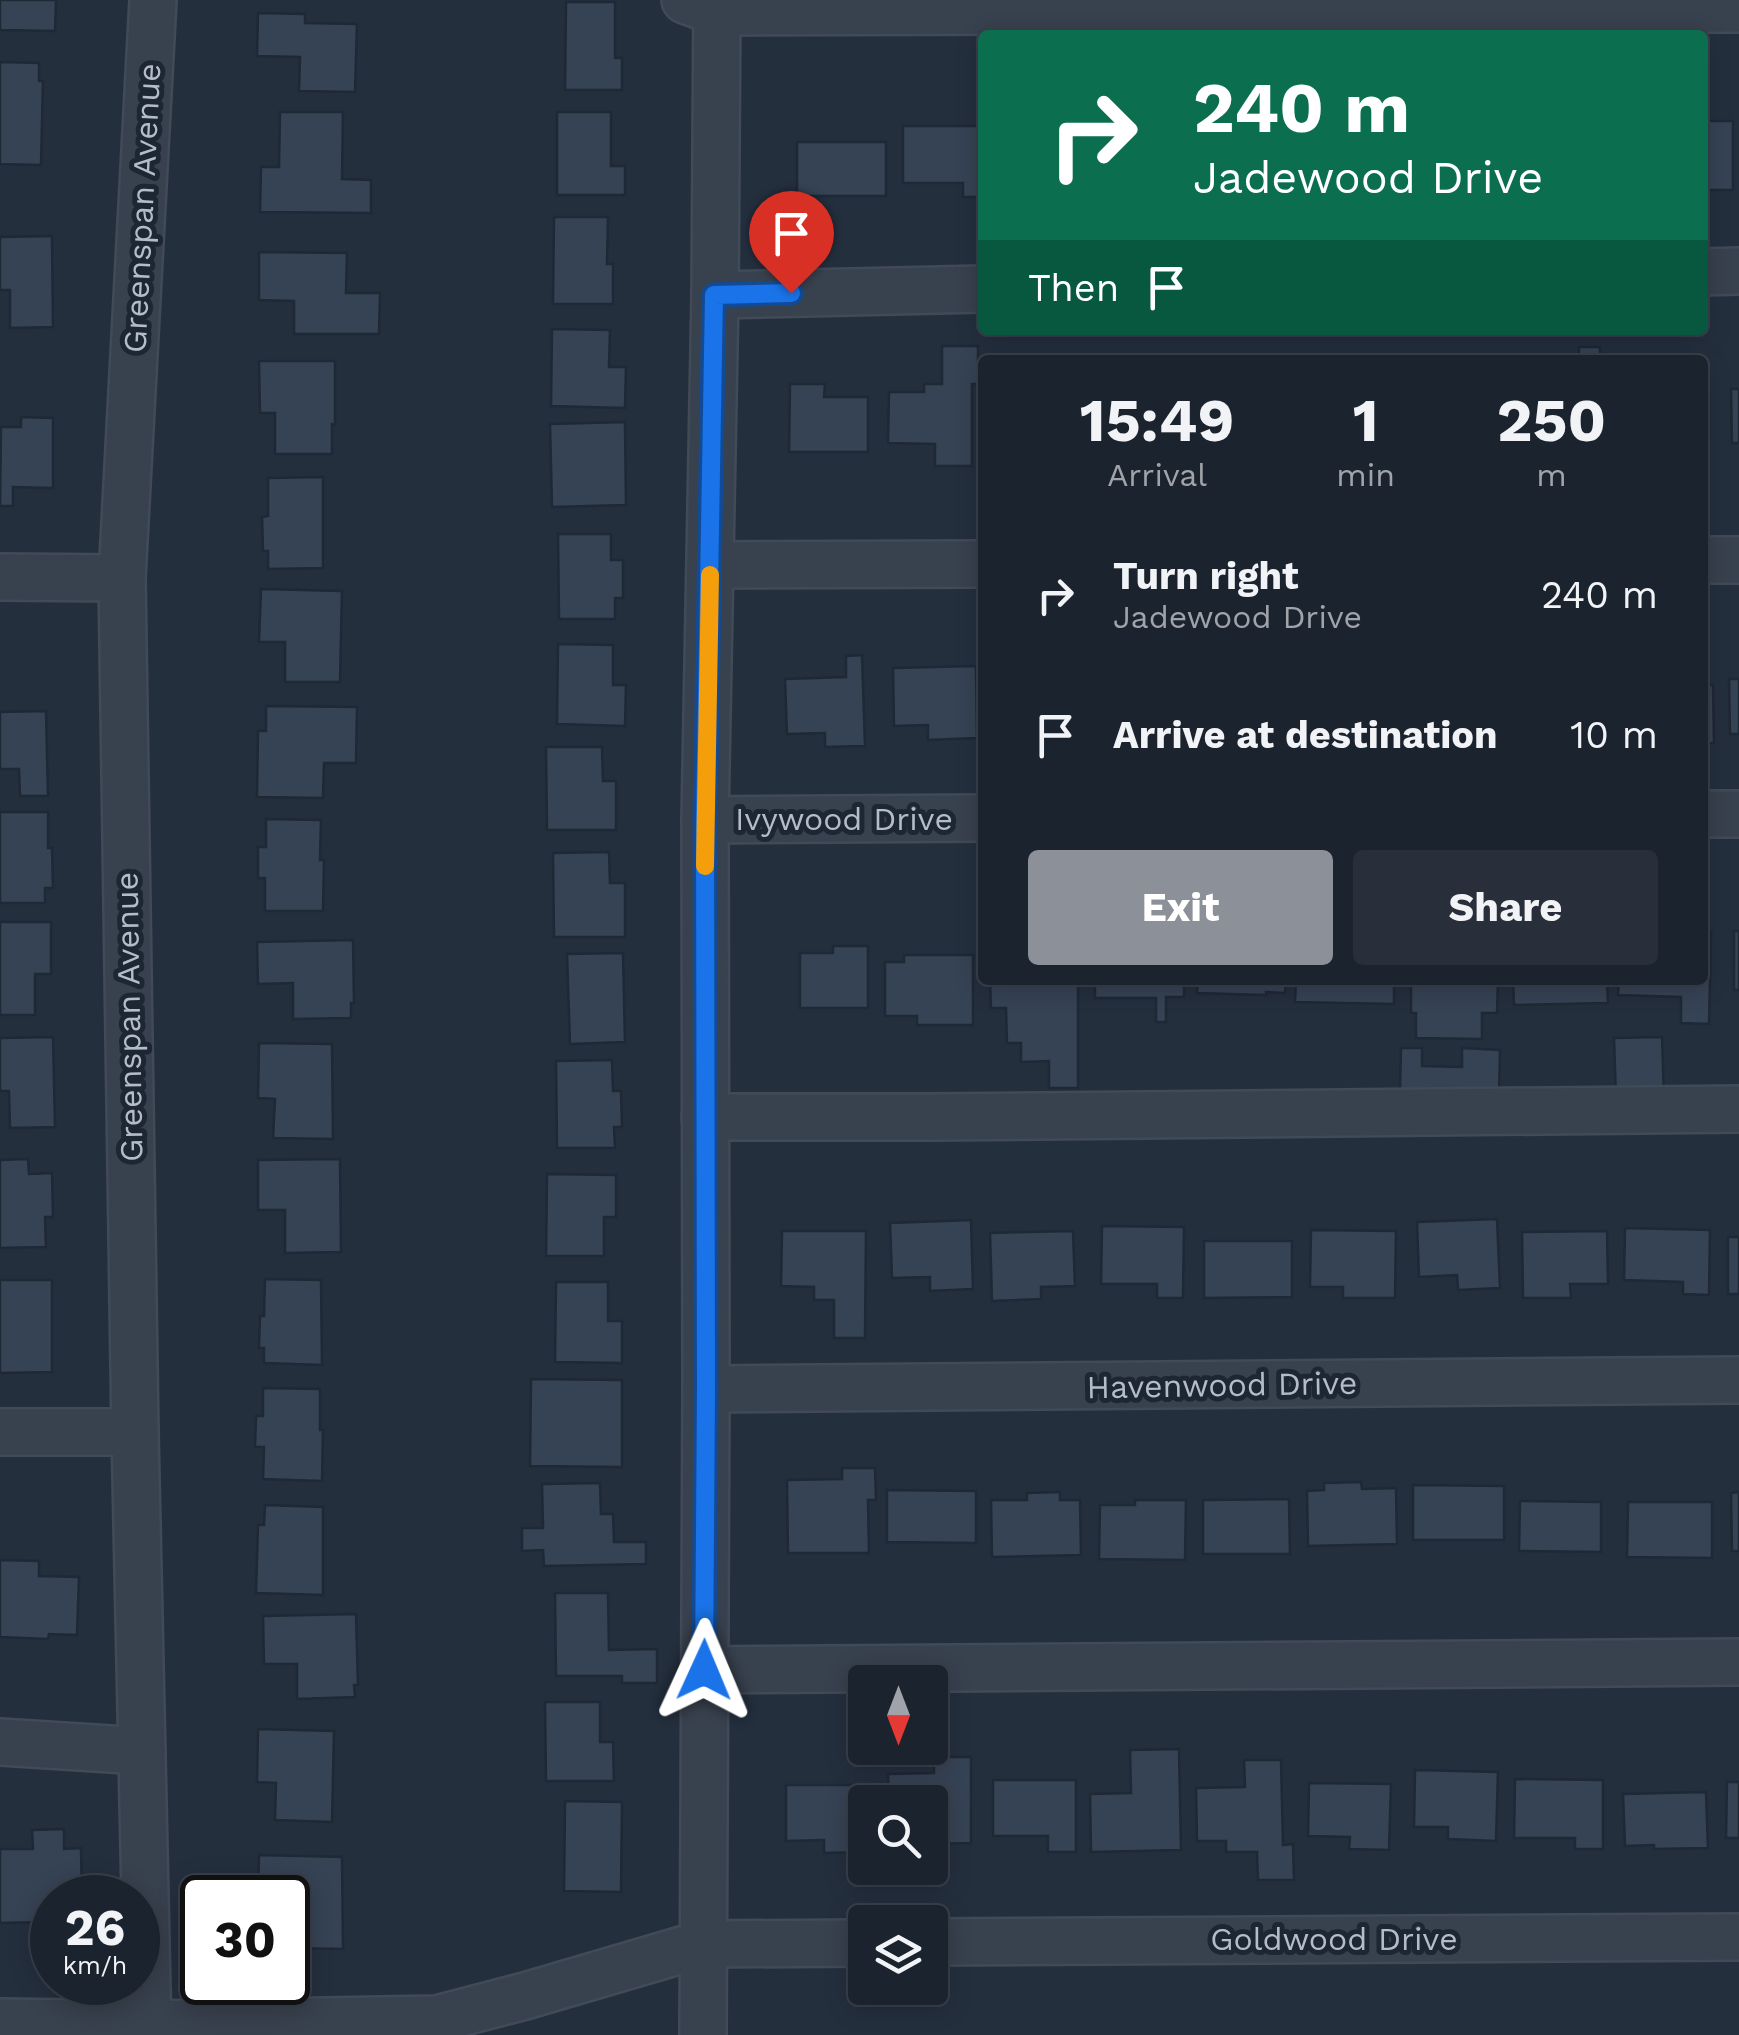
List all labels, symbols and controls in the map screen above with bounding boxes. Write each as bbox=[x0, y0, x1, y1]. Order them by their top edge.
street label: Greenspan Avenue bbox=[115, 62, 169, 354]
text: 240 m bbox=[1193, 67, 1410, 149]
icon: right bbox=[1028, 70, 1158, 200]
text: Jadewood Drive bbox=[1193, 151, 1543, 204]
pin bbox=[749, 191, 834, 294]
icon: arrive bbox=[764, 206, 819, 261]
icon: arrive bbox=[1139, 260, 1194, 315]
text: Then bbox=[1028, 266, 1119, 310]
text: 15:49 bbox=[1080, 385, 1234, 456]
text: 1 bbox=[1353, 385, 1379, 456]
text: 250 bbox=[1497, 385, 1606, 456]
text: Arrival bbox=[1107, 456, 1207, 494]
text: min bbox=[1336, 456, 1395, 494]
text: m bbox=[1536, 456, 1567, 494]
text: Turn right bbox=[1113, 554, 1299, 598]
icon: right bbox=[1028, 568, 1083, 623]
text: 240 m bbox=[1541, 573, 1658, 617]
text: Jadewood Drive bbox=[1113, 598, 1362, 636]
icon: arrive bbox=[1028, 708, 1083, 763]
text: Arrive at destination bbox=[1113, 713, 1498, 757]
text: 10 m bbox=[1570, 713, 1658, 757]
street label: Ivywood Drive bbox=[735, 800, 953, 838]
button: Exit bbox=[1028, 850, 1333, 965]
button: Share bbox=[1353, 850, 1658, 965]
street label: Greenspan Avenue bbox=[107, 872, 151, 1162]
street label: Havenwood Drive bbox=[1086, 1364, 1358, 1406]
position arrow bbox=[652, 1618, 756, 1722]
north arrow bbox=[848, 1665, 948, 1765]
map controls bbox=[848, 1665, 948, 2005]
button: search bbox=[848, 1785, 948, 1885]
speed limit sign: 30 bbox=[180, 1875, 310, 2005]
text: 26 bbox=[65, 1898, 125, 1957]
button: layers bbox=[848, 1905, 948, 2005]
street label: Goldwood Drive bbox=[1210, 1920, 1458, 1958]
text: km/h bbox=[63, 1951, 127, 1980]

